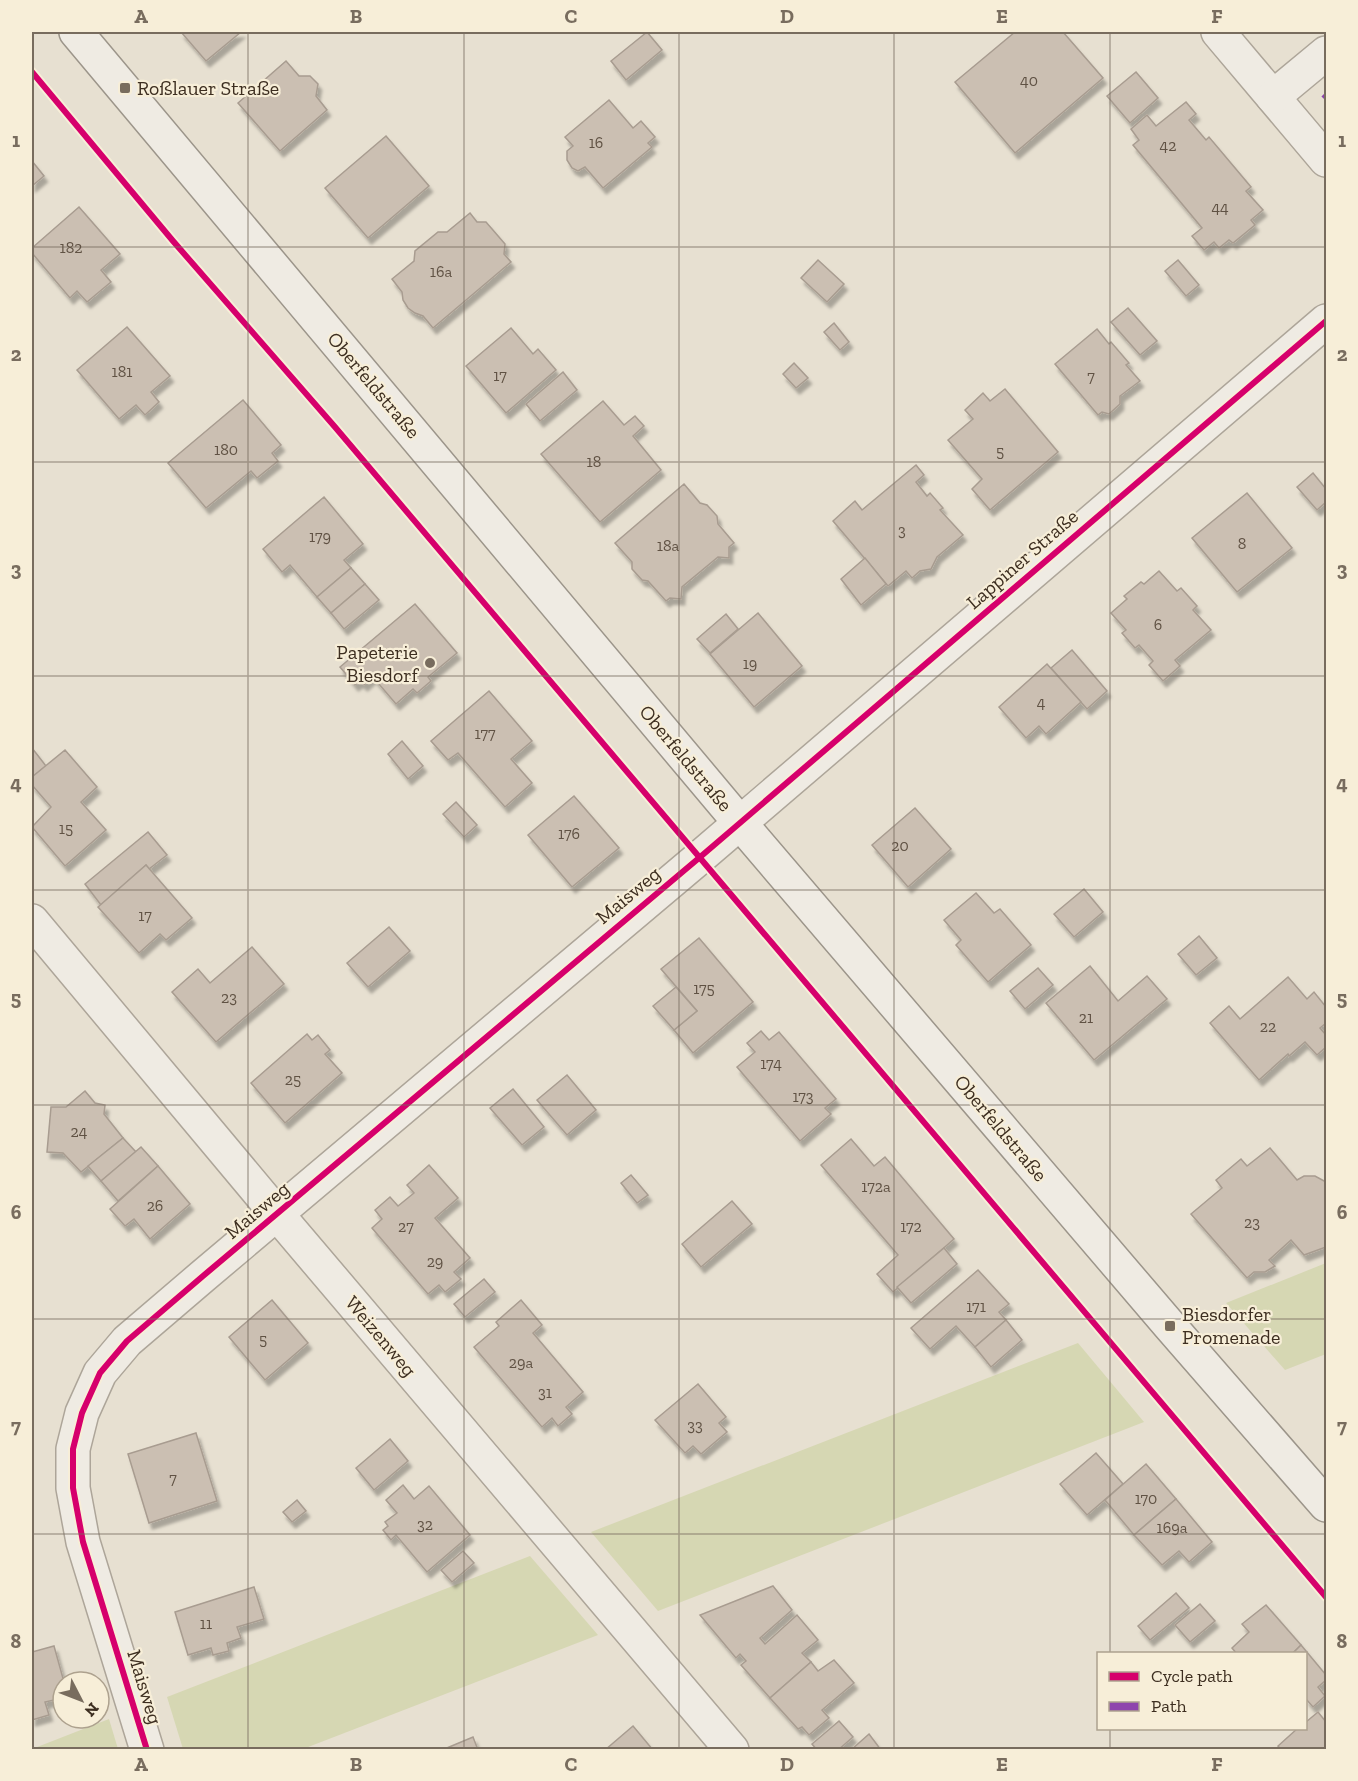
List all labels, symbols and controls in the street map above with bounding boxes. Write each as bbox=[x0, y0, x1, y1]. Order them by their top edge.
text: A bbox=[134, 4, 148, 28]
text: B bbox=[350, 4, 362, 28]
text: C bbox=[565, 4, 578, 28]
text: D bbox=[780, 4, 794, 28]
text: E bbox=[996, 4, 1008, 28]
text: F bbox=[1211, 4, 1223, 28]
house number: 40 bbox=[1020, 71, 1038, 90]
place label: Roßlauer Straße bbox=[137, 76, 279, 100]
marker: Roßlauer Straße bbox=[118, 81, 132, 95]
text: 1 bbox=[12, 128, 20, 152]
text: 1 bbox=[1338, 128, 1346, 152]
house number: 16 bbox=[589, 133, 603, 152]
house number: 42 bbox=[1160, 136, 1176, 155]
house number: 44 bbox=[1211, 198, 1229, 217]
house number: 182 bbox=[59, 238, 83, 257]
house number: 16a bbox=[430, 262, 452, 281]
street label: Oberfeldstraße bbox=[323, 327, 425, 443]
text: 2 bbox=[11, 342, 22, 366]
text: 2 bbox=[1337, 342, 1348, 366]
house number: 181 bbox=[112, 362, 132, 381]
house number: 17 bbox=[493, 366, 507, 385]
house number: 7 bbox=[1087, 367, 1095, 386]
house number: 180 bbox=[214, 440, 238, 459]
house number: 5 bbox=[996, 442, 1004, 461]
house number: 18 bbox=[587, 452, 601, 471]
street label: Lappiner Straße bbox=[961, 504, 1083, 614]
house number: 3 bbox=[898, 521, 906, 540]
house number: 179 bbox=[309, 527, 331, 546]
house number: 8 bbox=[1238, 534, 1246, 553]
house number: 18a bbox=[657, 536, 680, 555]
text: 3 bbox=[11, 557, 22, 581]
text: 3 bbox=[1337, 557, 1348, 581]
house number: 6 bbox=[1154, 615, 1162, 634]
place label: Papeterie Biesdorf bbox=[336, 640, 420, 687]
house number: 19 bbox=[743, 654, 757, 673]
marker: Papeterie Biesdorf bbox=[423, 656, 437, 670]
house number: 4 bbox=[1037, 693, 1046, 712]
street label: Oberfeldstraße bbox=[635, 700, 737, 816]
house number: 177 bbox=[475, 724, 496, 743]
text: 4 bbox=[10, 771, 22, 795]
text: 4 bbox=[1336, 771, 1348, 795]
house number: 15 bbox=[59, 819, 73, 838]
house number: 176 bbox=[558, 824, 580, 843]
house number: 20 bbox=[891, 836, 909, 855]
street label: Maisweg bbox=[591, 861, 665, 929]
house number: 17 bbox=[138, 906, 152, 925]
house number: 175 bbox=[693, 979, 715, 998]
text: 5 bbox=[11, 986, 21, 1010]
text: 5 bbox=[1337, 986, 1347, 1010]
house number: 23 bbox=[221, 988, 237, 1007]
house number: 21 bbox=[1079, 1008, 1093, 1027]
house number: 22 bbox=[1260, 1017, 1276, 1036]
house number: 174 bbox=[760, 1054, 782, 1073]
house number: 25 bbox=[285, 1070, 301, 1089]
street label: Oberfeldstraße bbox=[950, 1070, 1052, 1186]
house number: 173 bbox=[792, 1087, 814, 1106]
house number: 24 bbox=[71, 1122, 88, 1141]
street label: Maisweg bbox=[220, 1176, 294, 1244]
house number: 172a bbox=[861, 1177, 891, 1196]
house number: 26 bbox=[147, 1196, 163, 1215]
text: 6 bbox=[11, 1200, 22, 1224]
text: 6 bbox=[1337, 1200, 1348, 1224]
house number: 23 bbox=[1244, 1213, 1260, 1232]
house number: 27 bbox=[398, 1217, 414, 1236]
house number: 172 bbox=[900, 1217, 922, 1236]
house number: 29 bbox=[427, 1252, 443, 1271]
street label: Weizenweg bbox=[340, 1291, 422, 1381]
house number: 171 bbox=[966, 1297, 986, 1316]
place label: Biesdorfer Promenade bbox=[1182, 1302, 1280, 1349]
marker: Biesdorfer Promenade bbox=[1163, 1319, 1177, 1333]
house number: 5 bbox=[259, 1330, 267, 1349]
house number: 29a bbox=[509, 1353, 534, 1372]
house number: 31 bbox=[538, 1383, 552, 1402]
text: 7 bbox=[11, 1414, 21, 1438]
text: 7 bbox=[1337, 1414, 1347, 1438]
house number: 33 bbox=[687, 1416, 703, 1435]
house number: 7 bbox=[169, 1469, 177, 1488]
house number: 170 bbox=[1135, 1489, 1157, 1508]
house number: 32 bbox=[417, 1515, 433, 1534]
house number: 169a bbox=[1157, 1518, 1188, 1537]
house number: 11 bbox=[200, 1614, 212, 1633]
text: 8 bbox=[11, 1629, 22, 1653]
text: 8 bbox=[1337, 1629, 1348, 1653]
street label: Maisweg bbox=[122, 1647, 168, 1727]
legend bbox=[1097, 1652, 1307, 1730]
text: Cycle path bbox=[1151, 1665, 1233, 1687]
north arrow bbox=[51, 1670, 111, 1730]
text: Path bbox=[1151, 1695, 1187, 1717]
text: N bbox=[81, 1699, 103, 1721]
text: A bbox=[134, 1752, 148, 1776]
text: B bbox=[350, 1752, 362, 1776]
text: C bbox=[565, 1752, 578, 1776]
text: D bbox=[780, 1752, 794, 1776]
text: E bbox=[996, 1752, 1008, 1776]
text: F bbox=[1211, 1752, 1223, 1776]

